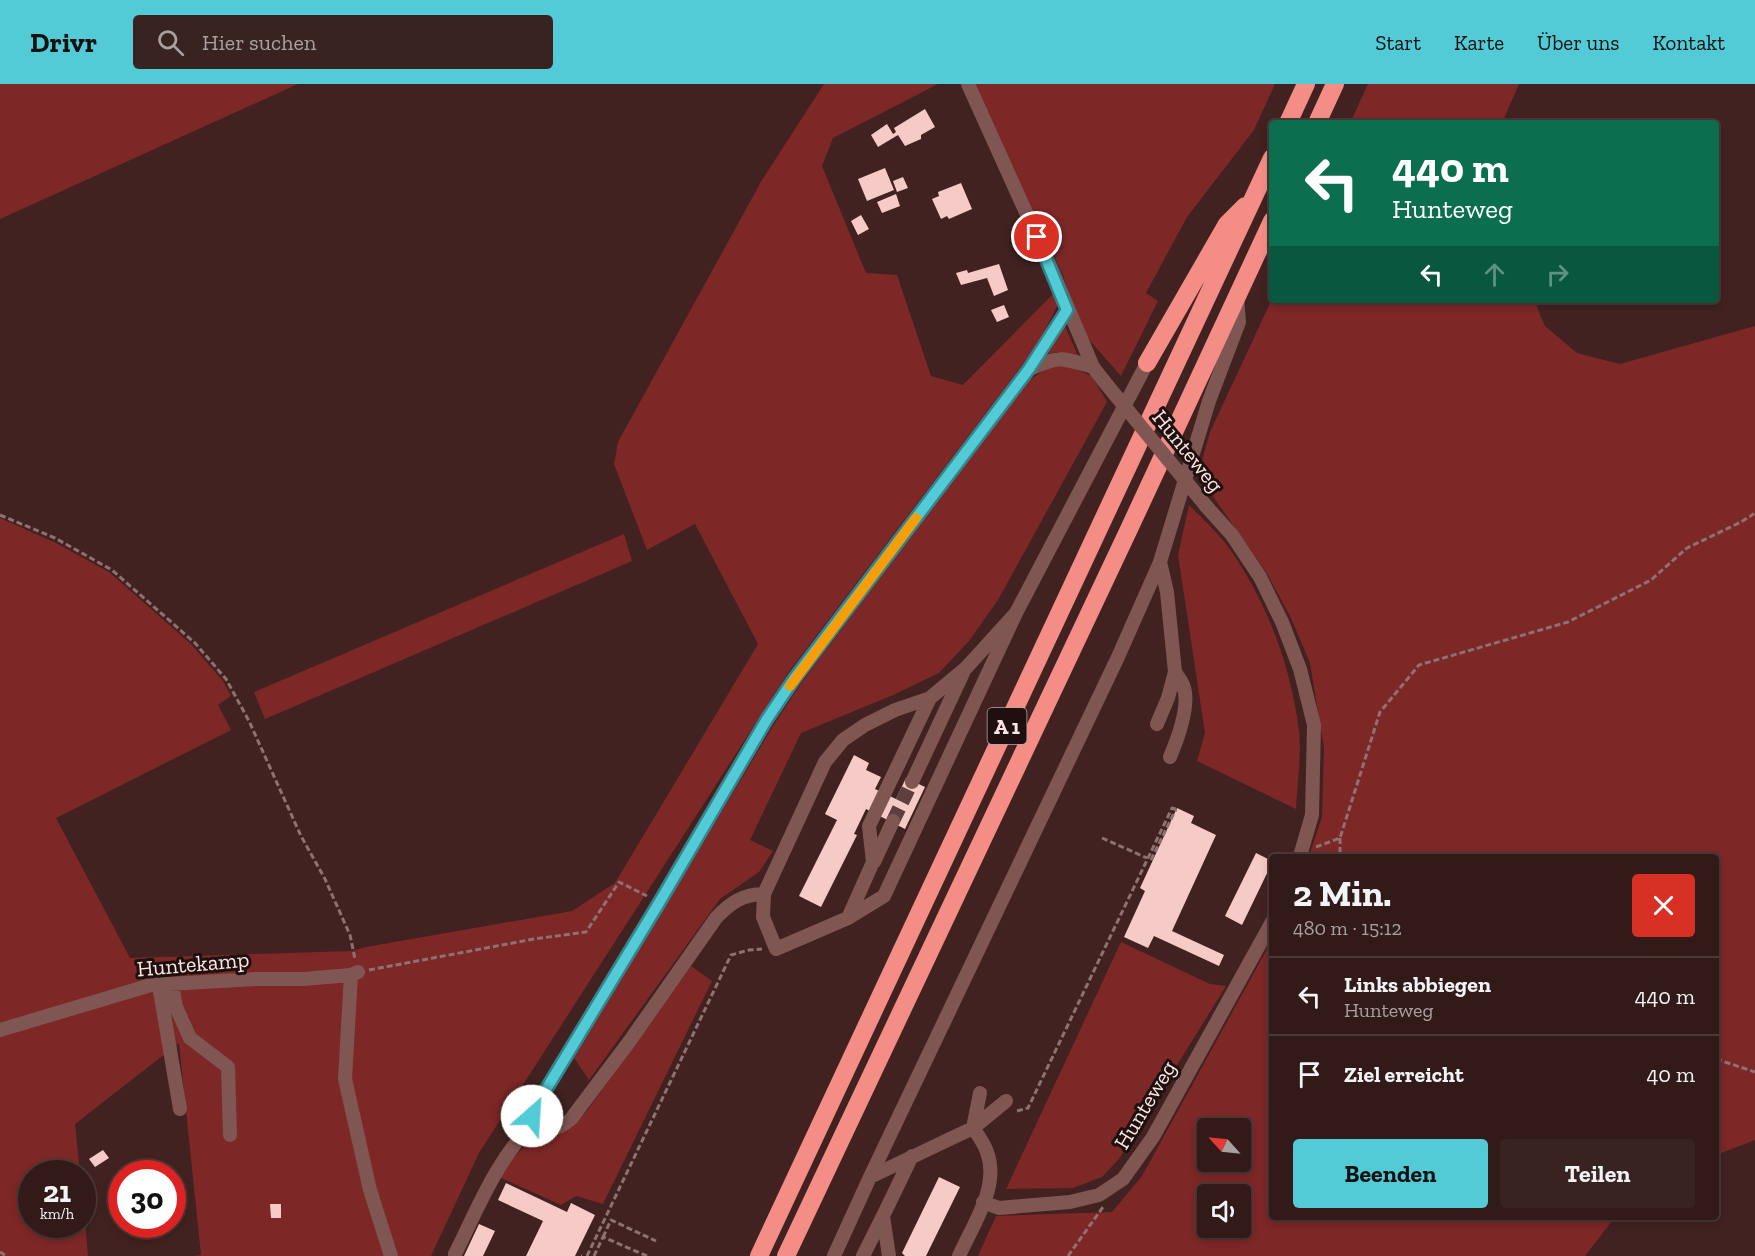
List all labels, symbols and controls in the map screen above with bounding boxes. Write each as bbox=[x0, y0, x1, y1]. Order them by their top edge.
search box bbox=[133, 15, 553, 69]
text: Drivr bbox=[30, 26, 97, 59]
icon: search bbox=[154, 26, 187, 59]
text: Hier suchen bbox=[202, 29, 316, 56]
text: Start bbox=[1375, 30, 1421, 55]
text: Karte bbox=[1454, 30, 1504, 55]
text: Über uns bbox=[1537, 30, 1619, 55]
text: Kontakt bbox=[1652, 30, 1725, 55]
text: 440 m bbox=[1392, 142, 1509, 193]
icon: left bbox=[1293, 144, 1371, 222]
text: Hunteweg bbox=[1392, 193, 1513, 225]
pin bbox=[1011, 211, 1062, 262]
icon: arrive bbox=[1020, 220, 1053, 253]
icon: left bbox=[1415, 258, 1448, 291]
icon: ahead bbox=[1478, 258, 1511, 291]
icon: right bbox=[1541, 258, 1574, 291]
street label: Hunteweg bbox=[1147, 404, 1229, 498]
road number: A 1 bbox=[988, 708, 1026, 744]
text: 2 Min. bbox=[1293, 872, 1392, 915]
button: close bbox=[1632, 874, 1695, 937]
text: 480 m · 15:12 bbox=[1293, 916, 1402, 940]
street label: Huntekamp bbox=[136, 946, 250, 982]
text: Links abbiegen bbox=[1344, 971, 1491, 998]
icon: left bbox=[1293, 980, 1326, 1013]
text: 440 m bbox=[1635, 983, 1695, 1010]
text: Hunteweg bbox=[1344, 998, 1433, 1022]
street label: Hunteweg bbox=[1108, 1056, 1182, 1154]
icon: arrive bbox=[1293, 1058, 1326, 1091]
text: Ziel erreicht bbox=[1344, 1061, 1464, 1088]
text: 40 m bbox=[1646, 1061, 1695, 1088]
position arrow bbox=[500, 1084, 564, 1148]
north arrow bbox=[1197, 1118, 1251, 1172]
map controls bbox=[1197, 1118, 1251, 1238]
button: Beenden bbox=[1293, 1139, 1488, 1208]
button: Teilen bbox=[1500, 1139, 1695, 1208]
speed limit sign: 30 bbox=[108, 1160, 186, 1238]
text: 21 bbox=[43, 1174, 71, 1210]
button: sound bbox=[1197, 1184, 1251, 1238]
text: km/h bbox=[40, 1205, 74, 1223]

